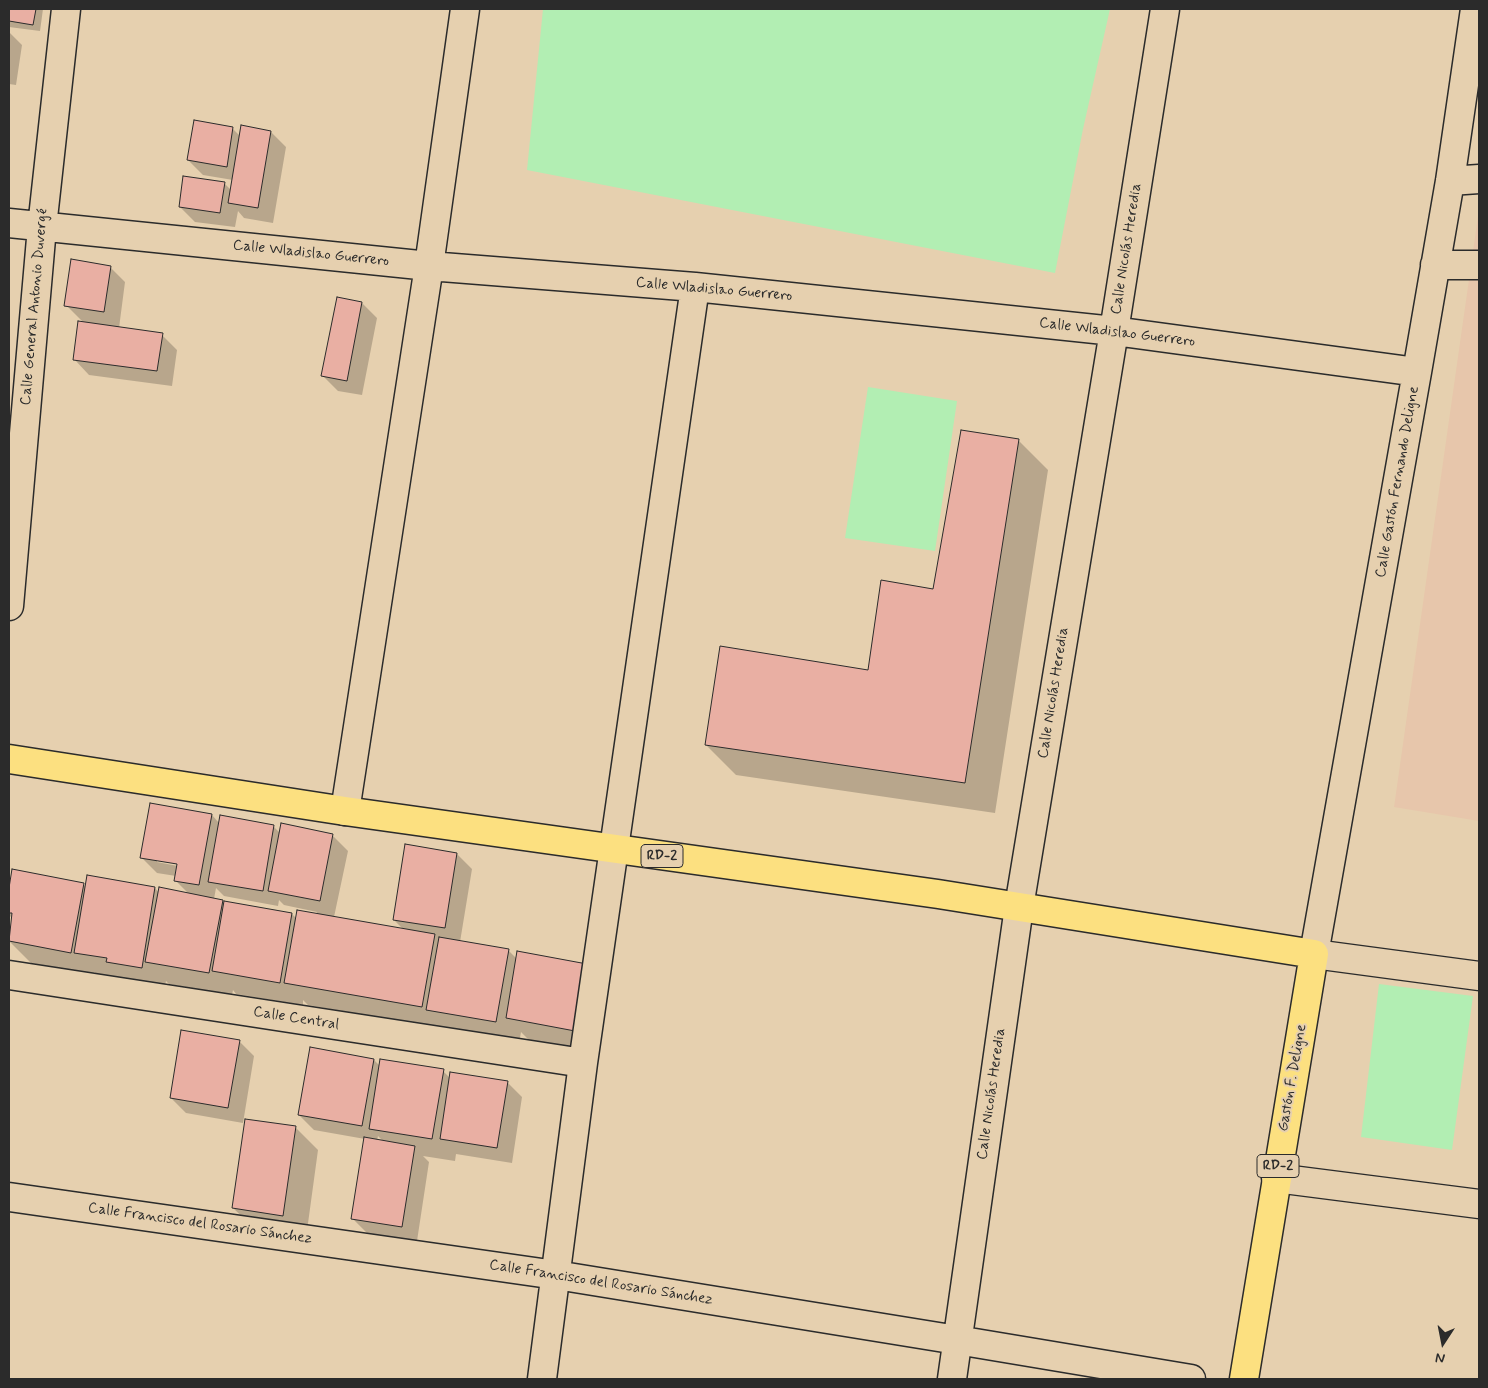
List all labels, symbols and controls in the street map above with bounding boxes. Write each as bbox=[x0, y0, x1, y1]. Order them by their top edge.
street label: Calle Nicolás Heredia bbox=[1108, 182, 1146, 316]
street label: Calle General Antonio Duvergé bbox=[17, 208, 53, 406]
street label: Calle Wladislao Guerrero bbox=[232, 237, 390, 271]
street label: Calle Wladislao Guerrero bbox=[635, 274, 793, 306]
street label: Calle Wladislao Guerrero bbox=[1038, 314, 1196, 352]
street label: Calle Gastón Fernando Deligne bbox=[1372, 385, 1424, 579]
street label: Calle Nicolás Heredia bbox=[1035, 626, 1073, 760]
road number: RD-2 bbox=[641, 844, 683, 868]
street label: Calle Central bbox=[252, 1003, 340, 1035]
street label: Gastón F. Deligne bbox=[1275, 1023, 1311, 1133]
street label: Calle Nicolás Heredia bbox=[974, 1027, 1010, 1161]
road number: RD-2 bbox=[1257, 1154, 1299, 1178]
street label: Calle Francisco del Rosario Sánchez bbox=[87, 1199, 313, 1249]
street label: Calle Francisco del Rosario Sánchez bbox=[488, 1256, 714, 1310]
north arrow bbox=[1418, 1318, 1468, 1368]
text: N bbox=[1434, 1348, 1446, 1367]

